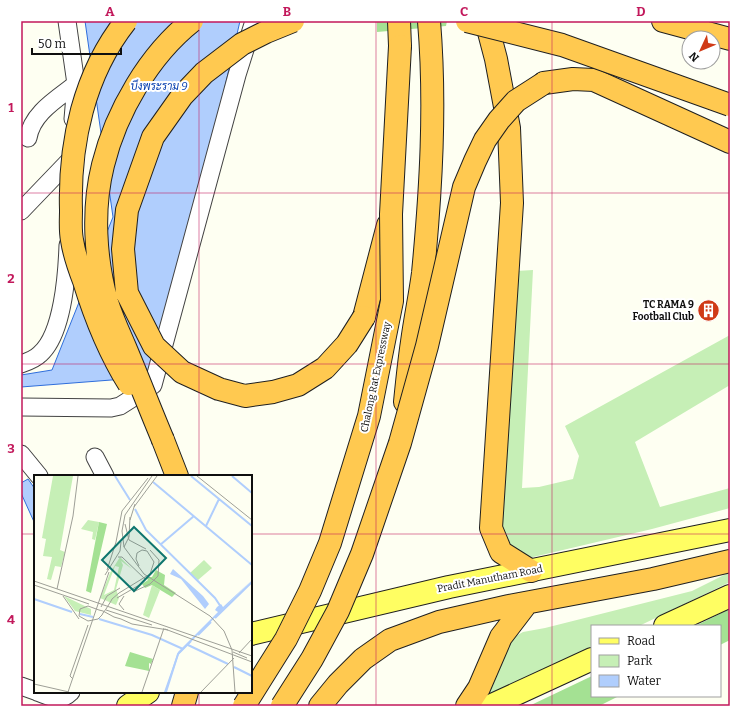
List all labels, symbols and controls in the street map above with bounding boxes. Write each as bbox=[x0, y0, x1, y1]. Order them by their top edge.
text: A bbox=[105, 4, 115, 19]
text: B bbox=[283, 4, 291, 19]
text: C bbox=[460, 4, 468, 19]
text: D bbox=[636, 4, 646, 19]
scale bar bbox=[32, 30, 121, 56]
north arrow bbox=[681, 30, 721, 70]
text: 50 m bbox=[38, 37, 67, 51]
text: N bbox=[686, 49, 702, 64]
water label: บึงพระราม 9 bbox=[130, 79, 188, 93]
text: 1 bbox=[8, 100, 14, 115]
text: 2 bbox=[7, 271, 15, 286]
building icon: TC RAMA 9 Football Club bbox=[696, 298, 722, 324]
place label: TC RAMA 9 Football Club bbox=[632, 299, 694, 323]
street label: Chalong Rat Expressway bbox=[358, 320, 394, 433]
text: 3 bbox=[7, 441, 15, 456]
inset map bbox=[34, 475, 252, 693]
street label: Pradit Manutham Road bbox=[436, 563, 544, 595]
text: 4 bbox=[7, 612, 15, 627]
legend bbox=[591, 625, 721, 697]
text: Road bbox=[627, 634, 655, 648]
text: Park bbox=[627, 654, 653, 668]
text: Water bbox=[627, 674, 662, 688]

